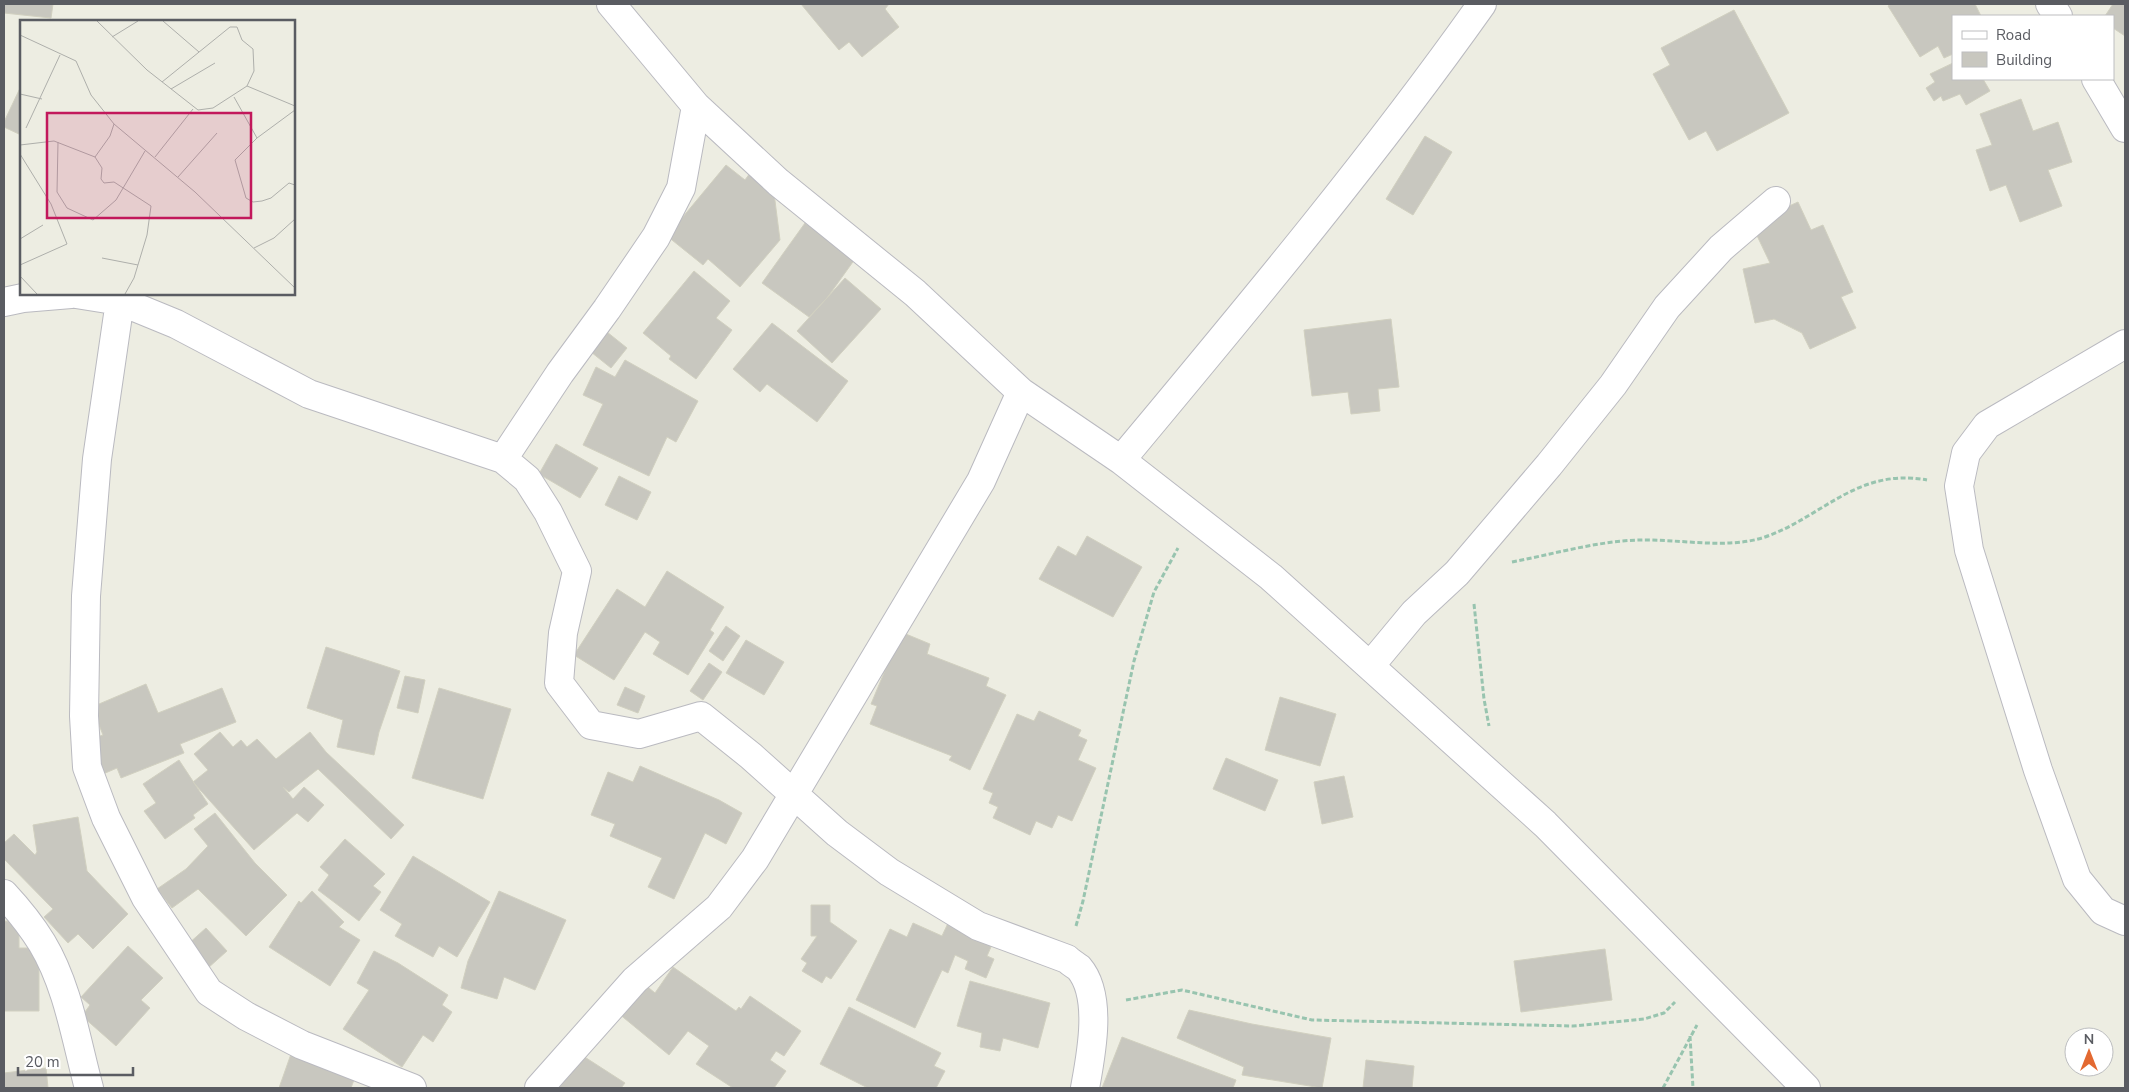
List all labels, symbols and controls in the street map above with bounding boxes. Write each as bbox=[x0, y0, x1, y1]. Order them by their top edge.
legend bbox=[1952, 15, 2114, 80]
inset map bbox=[20, 20, 295, 295]
text: Road bbox=[1996, 25, 2031, 45]
text: Building bbox=[1996, 50, 2052, 70]
north arrow bbox=[2064, 1027, 2114, 1077]
text: N bbox=[2084, 1030, 2094, 1049]
scale bar bbox=[18, 1044, 132, 1076]
text: 20 m bbox=[25, 1052, 60, 1072]

